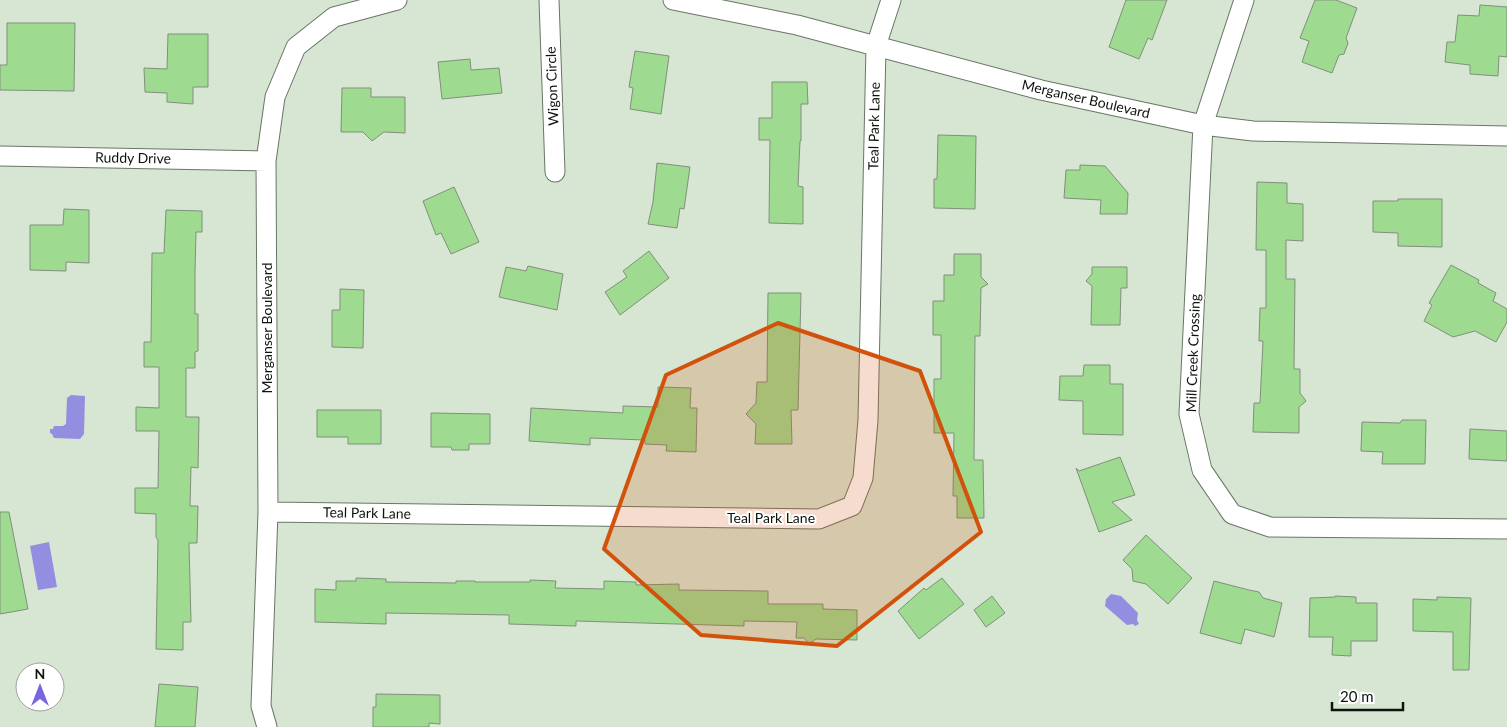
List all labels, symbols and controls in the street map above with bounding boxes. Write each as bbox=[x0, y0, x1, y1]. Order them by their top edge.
street label: Wigon Circle bbox=[542, 46, 561, 126]
street label: Merganser Boulevard bbox=[1020, 76, 1152, 122]
street label: Teal Park Lane bbox=[864, 82, 883, 170]
street label: Ruddy Drive bbox=[95, 148, 171, 167]
street label: Merganser Boulevard bbox=[258, 263, 275, 393]
street label: Mill Creek Crossing bbox=[1182, 293, 1203, 413]
street label: Teal Park Lane bbox=[323, 503, 411, 522]
street label: Teal Park Lane bbox=[727, 509, 815, 526]
north arrow bbox=[15, 662, 65, 712]
text: N bbox=[35, 665, 45, 682]
scale bar bbox=[1332, 680, 1403, 712]
text: 20 m bbox=[1340, 687, 1374, 705]

